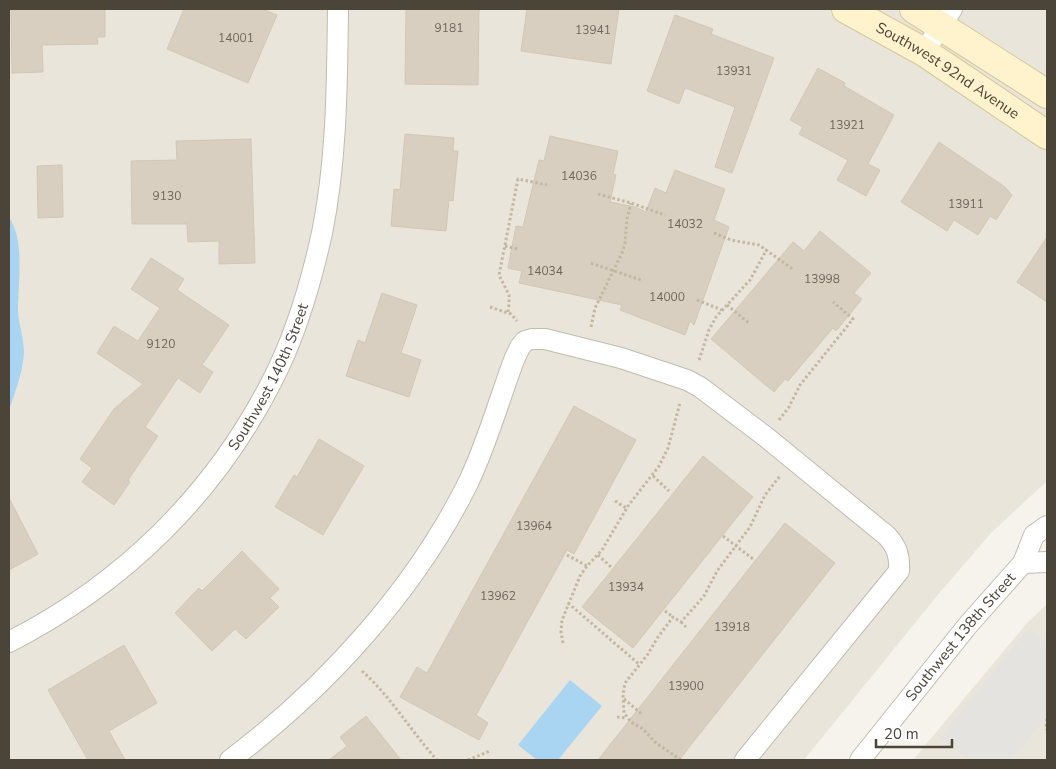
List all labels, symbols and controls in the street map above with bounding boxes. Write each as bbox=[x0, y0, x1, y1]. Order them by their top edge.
street label: Southwest 92nd Avenue bbox=[872, 17, 1024, 124]
house number: 9181 bbox=[435, 20, 463, 36]
house number: 13941 bbox=[575, 22, 611, 38]
house number: 14001 bbox=[218, 30, 254, 46]
house number: 13931 bbox=[716, 63, 752, 79]
house number: 13921 bbox=[829, 117, 865, 133]
house number: 14036 bbox=[561, 168, 597, 184]
house number: 9130 bbox=[153, 188, 181, 204]
house number: 13911 bbox=[948, 196, 984, 212]
house number: 14032 bbox=[667, 216, 703, 232]
house number: 14034 bbox=[527, 263, 563, 279]
house number: 13998 bbox=[804, 271, 840, 287]
house number: 14000 bbox=[649, 289, 685, 305]
street label: Southwest 140th Street bbox=[223, 300, 313, 454]
house number: 9120 bbox=[147, 336, 175, 352]
house number: 13964 bbox=[516, 518, 552, 534]
street label: Southwest 138th Street bbox=[901, 568, 1021, 705]
house number: 13934 bbox=[608, 579, 644, 595]
house number: 13962 bbox=[480, 588, 516, 604]
house number: 13918 bbox=[714, 619, 750, 635]
house number: 13900 bbox=[668, 678, 704, 694]
scale bar bbox=[876, 716, 952, 748]
text: 20 m bbox=[884, 724, 919, 744]

